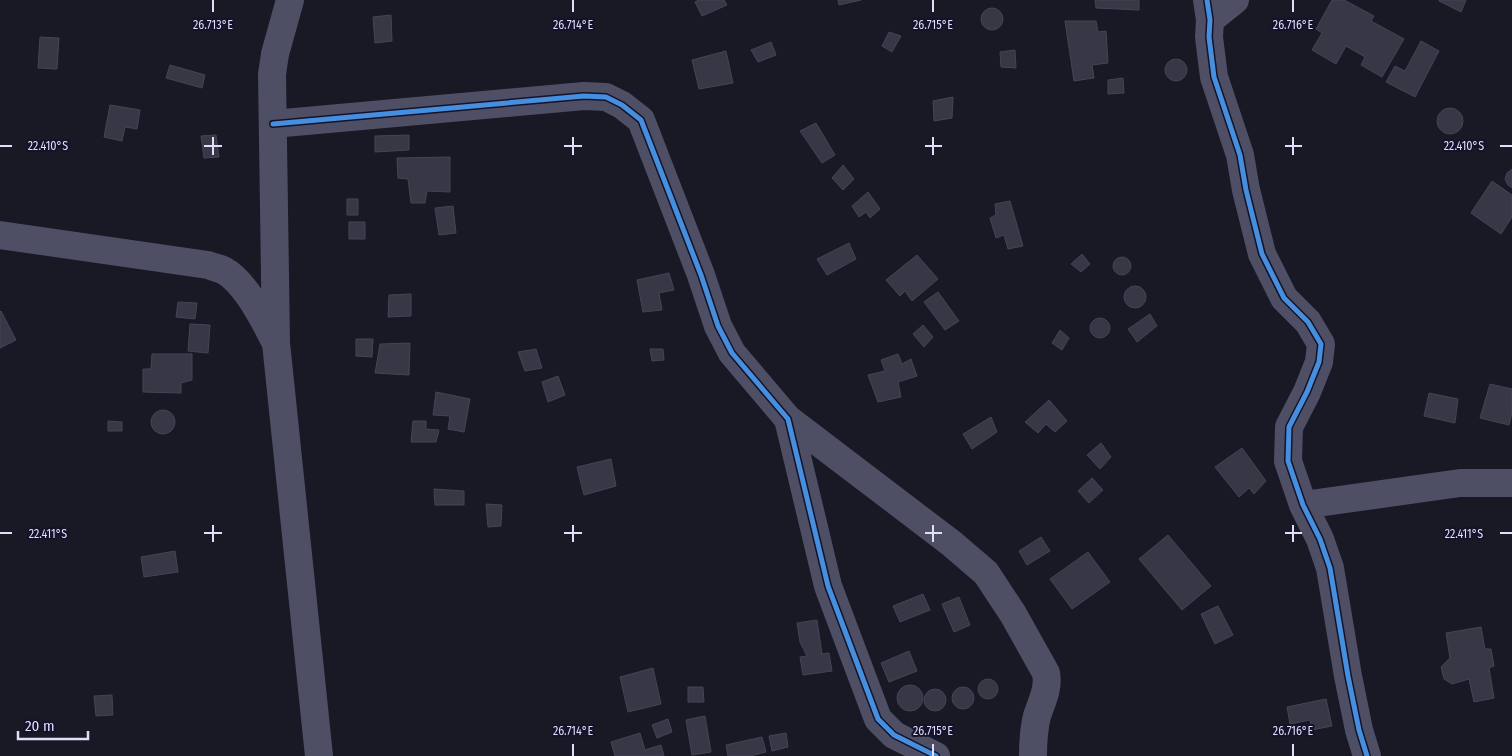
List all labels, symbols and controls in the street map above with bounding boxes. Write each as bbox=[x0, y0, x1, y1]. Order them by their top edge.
text: 26.713°E bbox=[193, 18, 233, 32]
text: 26.714°E bbox=[553, 18, 593, 32]
text: 26.715°E bbox=[913, 18, 953, 32]
text: 26.716°E bbox=[1273, 18, 1313, 32]
text: 22.410°S bbox=[28, 139, 68, 153]
text: 22.410°S bbox=[1444, 139, 1484, 153]
text: 22.411°S bbox=[29, 527, 67, 541]
text: 22.411°S bbox=[1445, 527, 1483, 541]
scale bar bbox=[18, 708, 88, 740]
text: 20 m bbox=[25, 717, 55, 735]
text: 26.714°E bbox=[553, 724, 593, 738]
text: 26.715°E bbox=[913, 724, 953, 738]
text: 26.716°E bbox=[1273, 724, 1313, 738]

